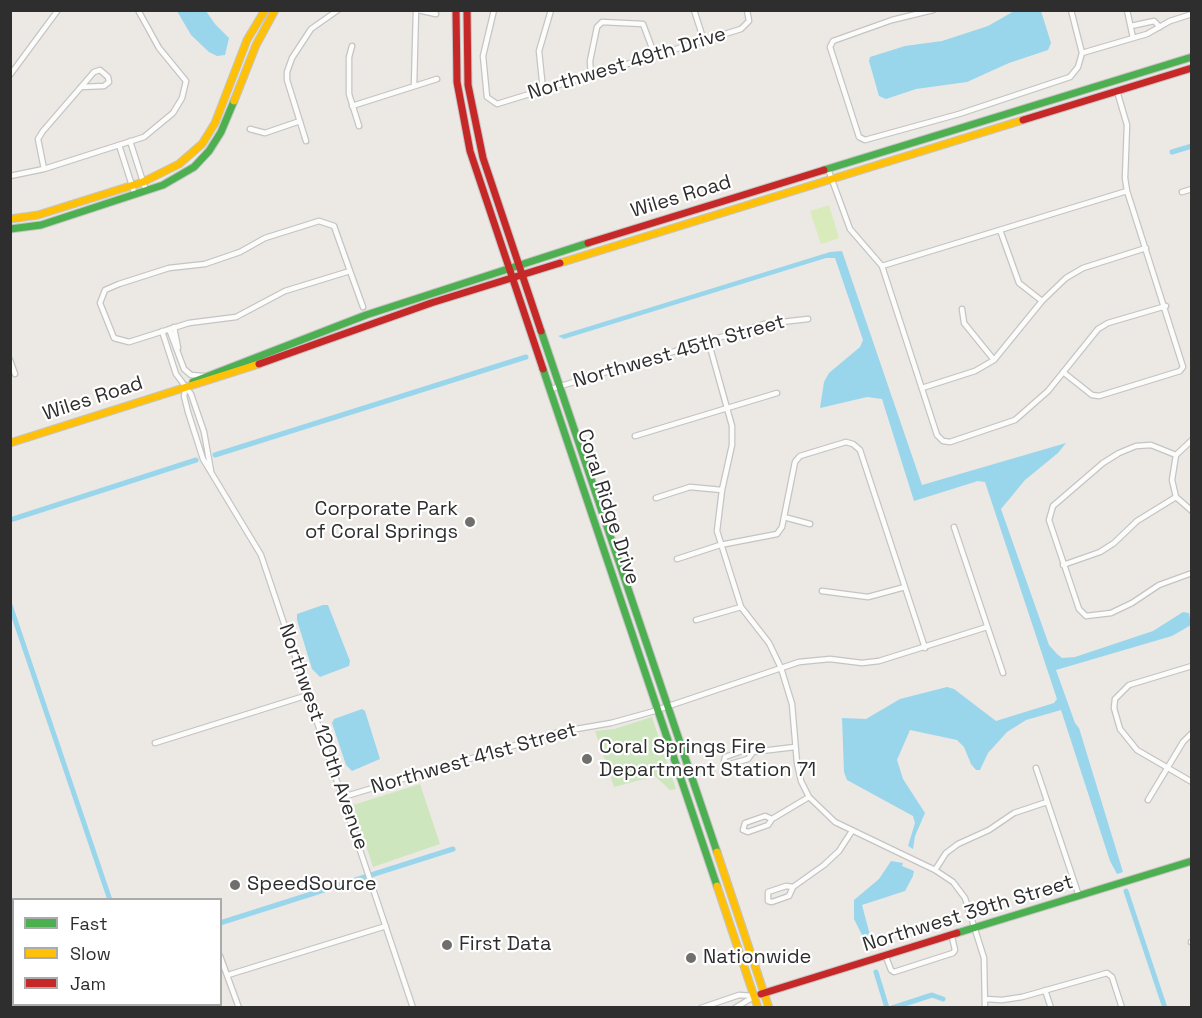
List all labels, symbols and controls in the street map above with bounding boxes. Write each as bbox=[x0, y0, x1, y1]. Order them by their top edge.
street label: Northwest 49th Drive bbox=[525, 22, 729, 106]
street label: Wiles Road bbox=[628, 170, 734, 224]
street label: Northwest 45th Street bbox=[570, 310, 788, 394]
street label: Wiles Road bbox=[40, 372, 146, 426]
street label: Coral Ridge Drive bbox=[572, 426, 644, 588]
place label: Corporate Park of Coral Springs bbox=[305, 498, 458, 545]
marker: Corporate Park of Coral Springs bbox=[463, 515, 477, 529]
street label: Northwest 120th Avenue bbox=[273, 621, 373, 853]
street label: Northwest 41st Street bbox=[368, 718, 580, 800]
place label: Coral Springs Fire Department Station 71 bbox=[599, 736, 816, 783]
marker: Coral Springs Fire Department Station 71 bbox=[580, 752, 594, 766]
street label: Northwest 39th Street bbox=[860, 871, 1076, 957]
place label: SpeedSource bbox=[247, 873, 377, 897]
marker: SpeedSource bbox=[228, 878, 242, 892]
legend bbox=[12, 898, 222, 1006]
text: Fast bbox=[70, 912, 107, 935]
place label: First Data bbox=[459, 933, 551, 957]
marker: First Data bbox=[440, 938, 454, 952]
text: Slow bbox=[70, 942, 111, 965]
place label: Nationwide bbox=[703, 946, 811, 970]
marker: Nationwide bbox=[684, 951, 698, 965]
text: Jam bbox=[70, 972, 106, 995]

